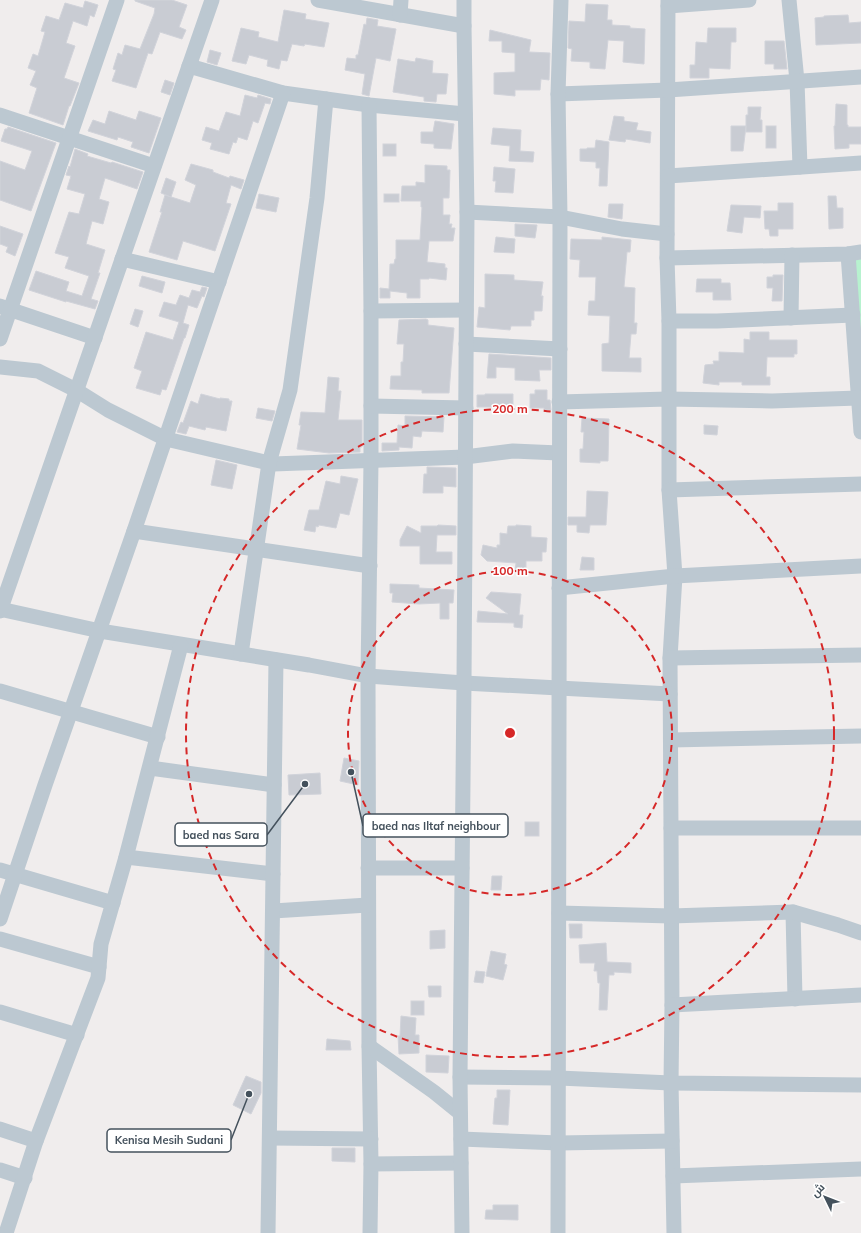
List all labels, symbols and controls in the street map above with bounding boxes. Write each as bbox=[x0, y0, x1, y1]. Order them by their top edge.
text: 200 m bbox=[492, 401, 528, 416]
text: 100 m bbox=[492, 563, 528, 578]
centre of rings bbox=[503, 726, 517, 740]
callout: baed nas Iltaf neighbour bbox=[363, 814, 508, 837]
text: baed nas Iltaf neighbour bbox=[372, 819, 501, 833]
callout: baed nas Sara bbox=[175, 823, 267, 846]
text: baed nas Sara bbox=[183, 828, 259, 842]
callout: Kenisa Mesih Sudani bbox=[107, 1129, 231, 1152]
text: Kenisa Mesih Sudani bbox=[115, 1133, 223, 1147]
north arrow bbox=[805, 1177, 845, 1217]
text: ش bbox=[808, 1180, 828, 1200]

